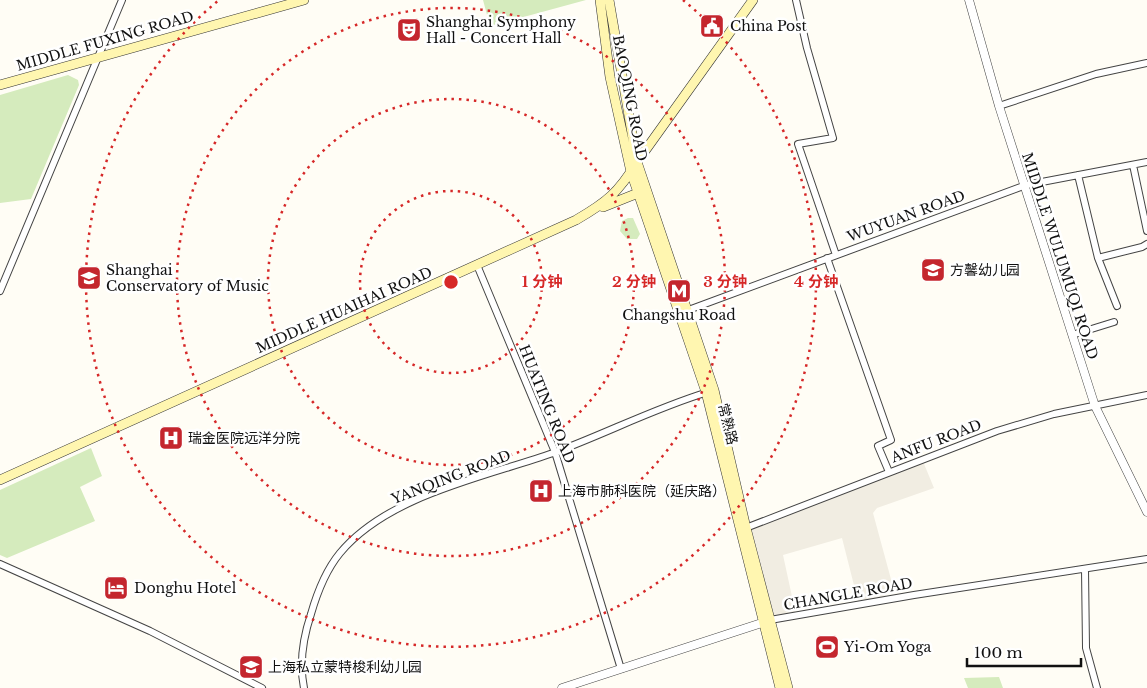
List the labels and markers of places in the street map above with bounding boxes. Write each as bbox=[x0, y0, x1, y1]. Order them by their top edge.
place label: Shanghai Symphony Hall - Concert Hall bbox=[426, 13, 576, 47]
public building icon: China Post bbox=[699, 13, 725, 39]
theatre icon: Shanghai Symphony Hall - Concert Hall bbox=[396, 17, 422, 43]
place label: China Post bbox=[730, 17, 808, 35]
school or university icon: 方馨幼儿园 bbox=[920, 257, 946, 283]
place label: Shanghai Conservatory of Music bbox=[106, 261, 269, 295]
place label: 方馨幼儿园 bbox=[950, 261, 1020, 279]
school or university icon: Shanghai Conservatory of Music bbox=[76, 265, 102, 291]
centre of rings bbox=[442, 273, 460, 291]
metro station icon: Changshu Road bbox=[666, 278, 692, 304]
place label: Changshu Road bbox=[622, 306, 736, 324]
hospital icon: 瑞金医院远洋分院 bbox=[158, 425, 184, 451]
place label: 瑞金医院远洋分院 bbox=[188, 429, 300, 447]
hospital icon: 上海市肺科医院（延庆路） bbox=[528, 478, 554, 504]
place label: 上海市肺科医院（延庆路） bbox=[558, 482, 726, 500]
hotel icon: Donghu Hotel bbox=[103, 575, 129, 601]
place label: Donghu Hotel bbox=[134, 579, 237, 597]
sports icon: Yi-Om Yoga bbox=[814, 634, 840, 660]
place label: Yi-Om Yoga bbox=[843, 638, 932, 656]
school or university icon: 上海私立蒙特梭利幼儿园 bbox=[238, 654, 264, 680]
place label: 上海私立蒙特梭利幼儿园 bbox=[268, 658, 422, 676]

